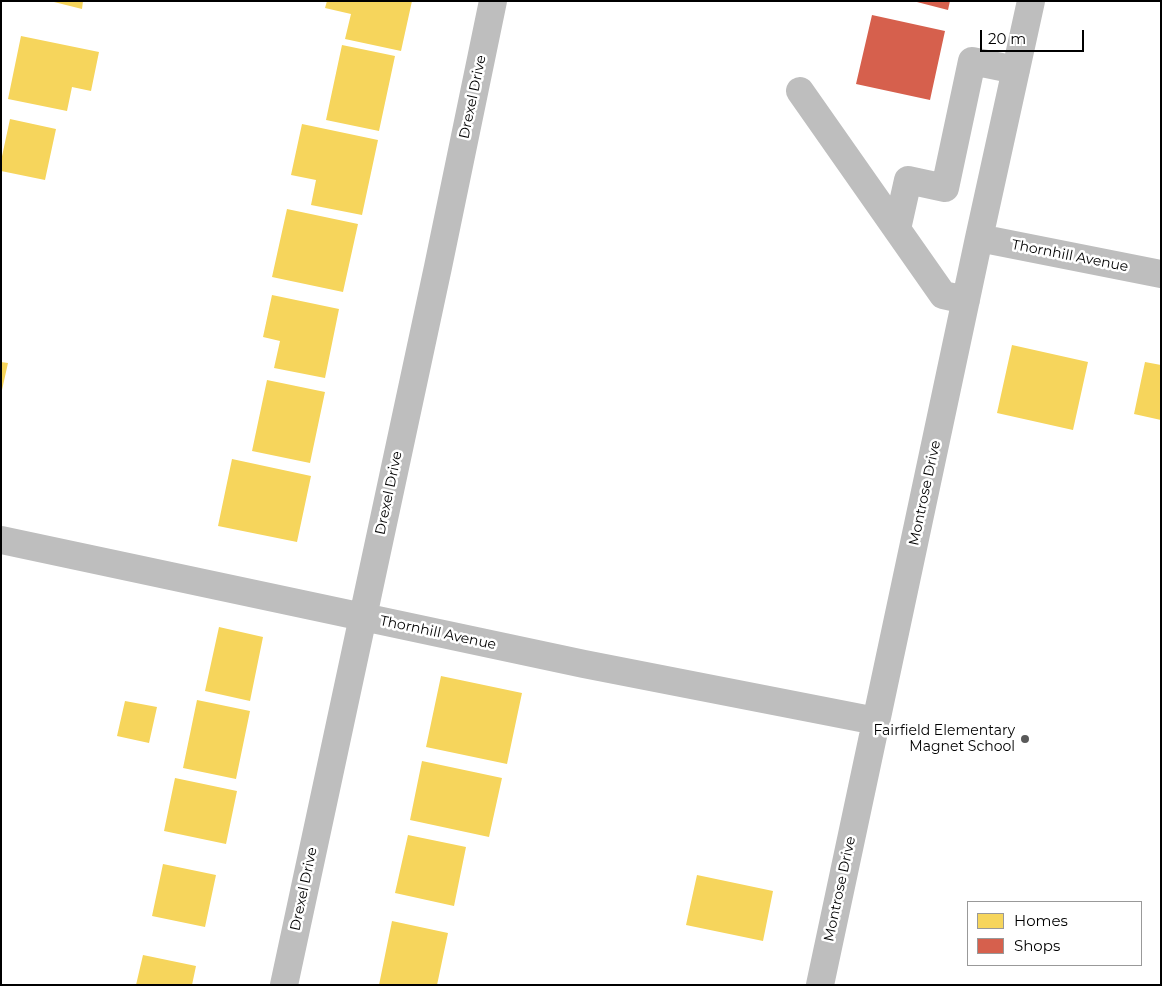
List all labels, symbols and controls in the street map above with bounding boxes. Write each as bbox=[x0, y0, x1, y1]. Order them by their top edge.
scale bar bbox=[982, 20, 1086, 52]
text: 20 m bbox=[988, 29, 1026, 48]
street label: Drexel Drive bbox=[456, 54, 490, 140]
street label: Thornhill Avenue bbox=[1010, 236, 1130, 276]
street label: Montrose Drive bbox=[906, 439, 944, 547]
street label: Drexel Drive bbox=[372, 450, 406, 536]
street label: Thornhill Avenue bbox=[378, 612, 498, 654]
place label: Fairfield Elementary Magnet School bbox=[874, 723, 1015, 756]
marker: Fairfield Elementary Magnet School bbox=[1019, 733, 1031, 745]
street label: Montrose Drive bbox=[821, 835, 859, 943]
street label: Drexel Drive bbox=[287, 846, 321, 932]
legend bbox=[967, 901, 1142, 966]
text: Homes bbox=[1014, 911, 1068, 930]
text: Shops bbox=[1014, 936, 1060, 955]

